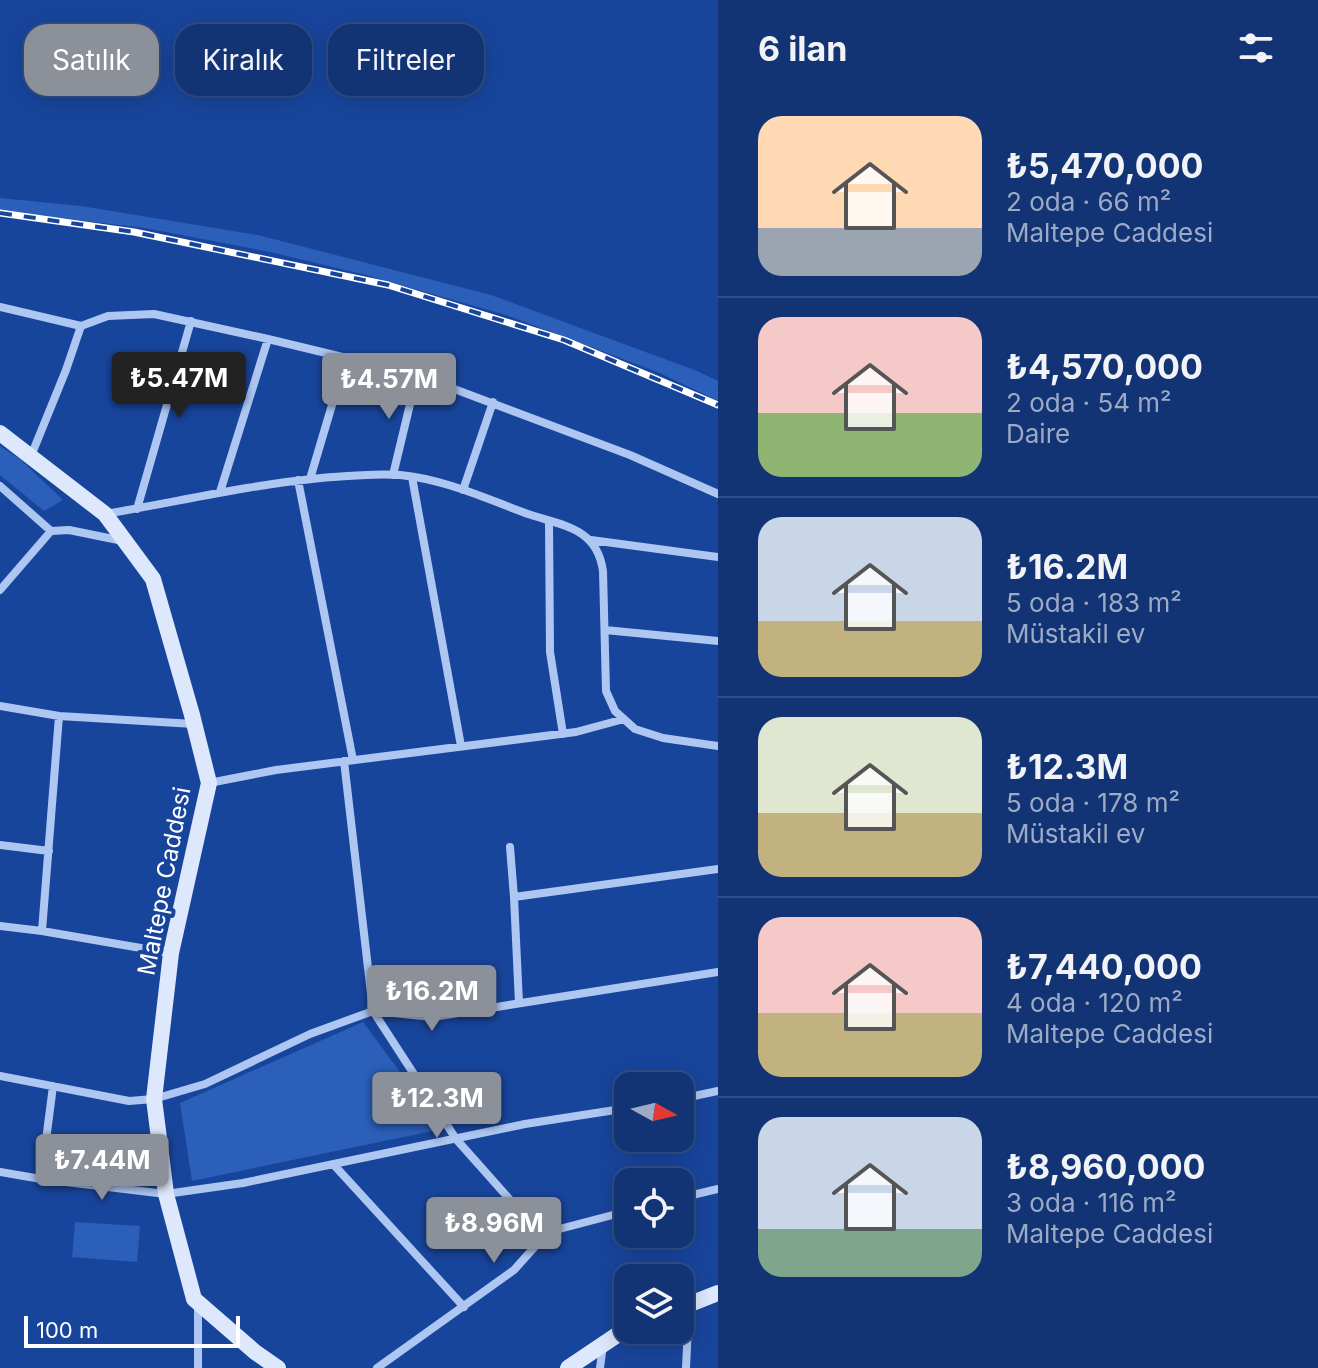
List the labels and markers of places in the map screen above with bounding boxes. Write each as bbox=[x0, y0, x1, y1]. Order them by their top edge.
pin: ₺5.47M bbox=[114, 352, 244, 420]
pin: ₺4.57M bbox=[324, 353, 454, 421]
pin: ₺16.2M bbox=[367, 965, 497, 1033]
pin: ₺12.3M bbox=[372, 1072, 502, 1140]
pin: ₺7.44M bbox=[37, 1134, 167, 1202]
pin: ₺8.96M bbox=[429, 1197, 559, 1265]

